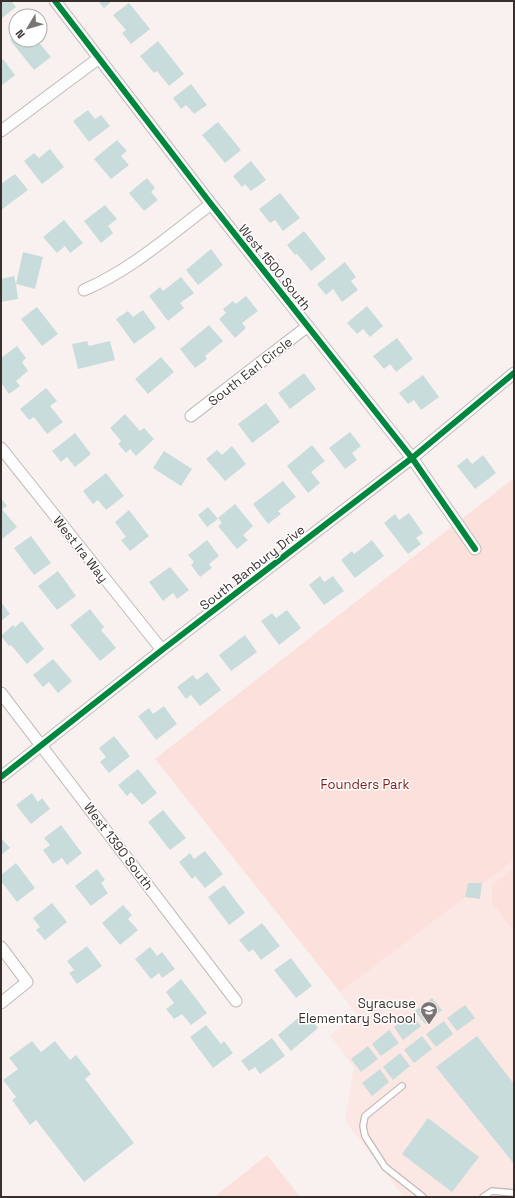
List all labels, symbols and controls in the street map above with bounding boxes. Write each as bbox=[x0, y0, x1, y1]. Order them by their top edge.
north arrow bbox=[8, 8, 48, 48]
text: N bbox=[12, 27, 28, 41]
street label: West 1500 South bbox=[235, 221, 315, 314]
street label: South Earl Circle bbox=[205, 333, 296, 410]
street label: West Ira Way bbox=[49, 513, 112, 586]
street label: South Banbury Drive bbox=[196, 521, 308, 614]
park label: Founders Park bbox=[321, 776, 409, 793]
street label: West 1390 South bbox=[80, 799, 157, 894]
place label: Syracuse Elementary School bbox=[299, 995, 416, 1027]
school or university icon: Syracuse Elementary School bbox=[419, 1000, 439, 1025]

